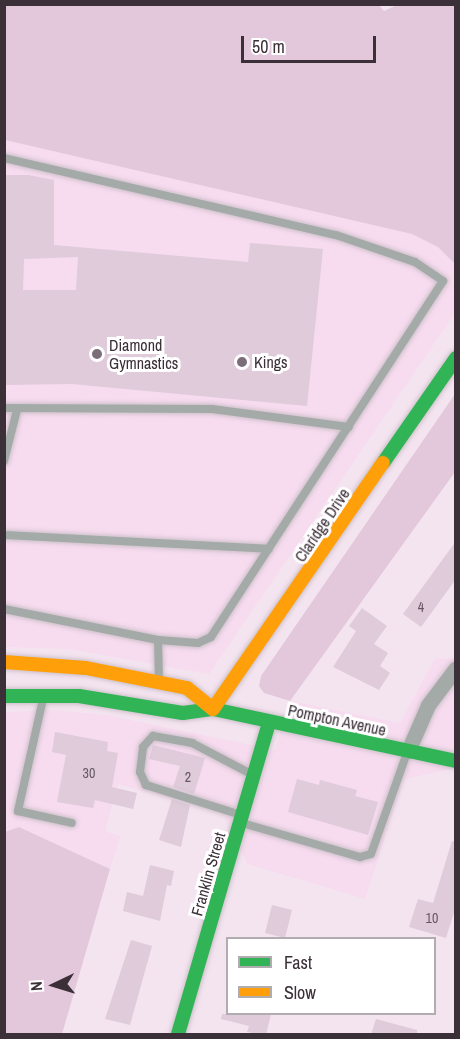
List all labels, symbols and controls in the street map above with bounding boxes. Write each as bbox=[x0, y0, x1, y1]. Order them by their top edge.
scale bar bbox=[244, 24, 379, 62]
text: 50 m bbox=[252, 34, 285, 59]
place label: Diamond Gymnastics bbox=[109, 335, 178, 373]
marker: Diamond Gymnastics bbox=[90, 347, 104, 361]
place label: Kings bbox=[254, 352, 288, 372]
marker: Kings bbox=[235, 355, 249, 369]
street label: Claridge Drive bbox=[290, 485, 354, 565]
house number: 4 bbox=[418, 599, 424, 615]
street label: Pompton Avenue bbox=[286, 700, 388, 740]
house number: 30 bbox=[83, 765, 95, 781]
house number: 2 bbox=[185, 769, 191, 785]
street label: Franklin Street bbox=[187, 830, 229, 918]
house number: 10 bbox=[426, 910, 438, 926]
legend bbox=[226, 937, 436, 1015]
text: Fast bbox=[284, 950, 312, 975]
north arrow bbox=[24, 955, 84, 1015]
text: Slow bbox=[284, 980, 316, 1005]
text: N bbox=[25, 981, 47, 992]

